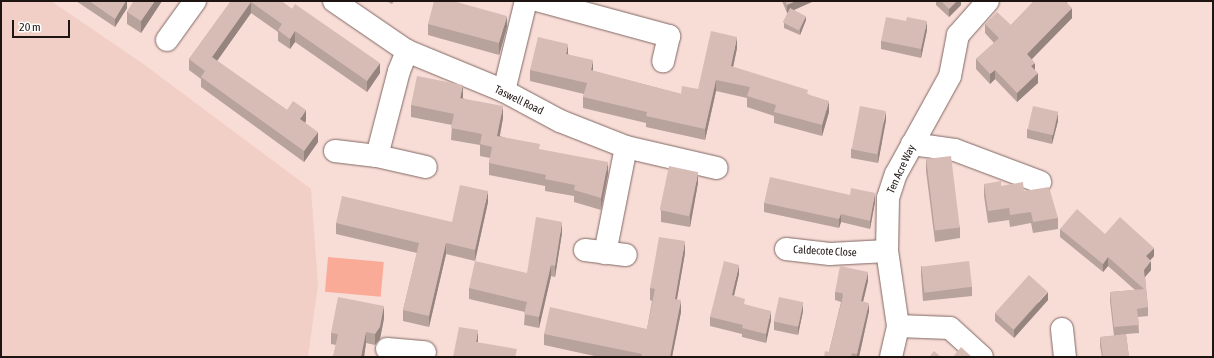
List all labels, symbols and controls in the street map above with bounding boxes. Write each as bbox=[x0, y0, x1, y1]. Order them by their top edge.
scale bar bbox=[14, 12, 72, 38]
text: 20 m bbox=[19, 20, 41, 34]
street label: Taswell Road bbox=[492, 82, 546, 118]
street label: Ten Acre Way bbox=[884, 142, 918, 196]
street label: Caldecote Close bbox=[793, 243, 857, 259]

